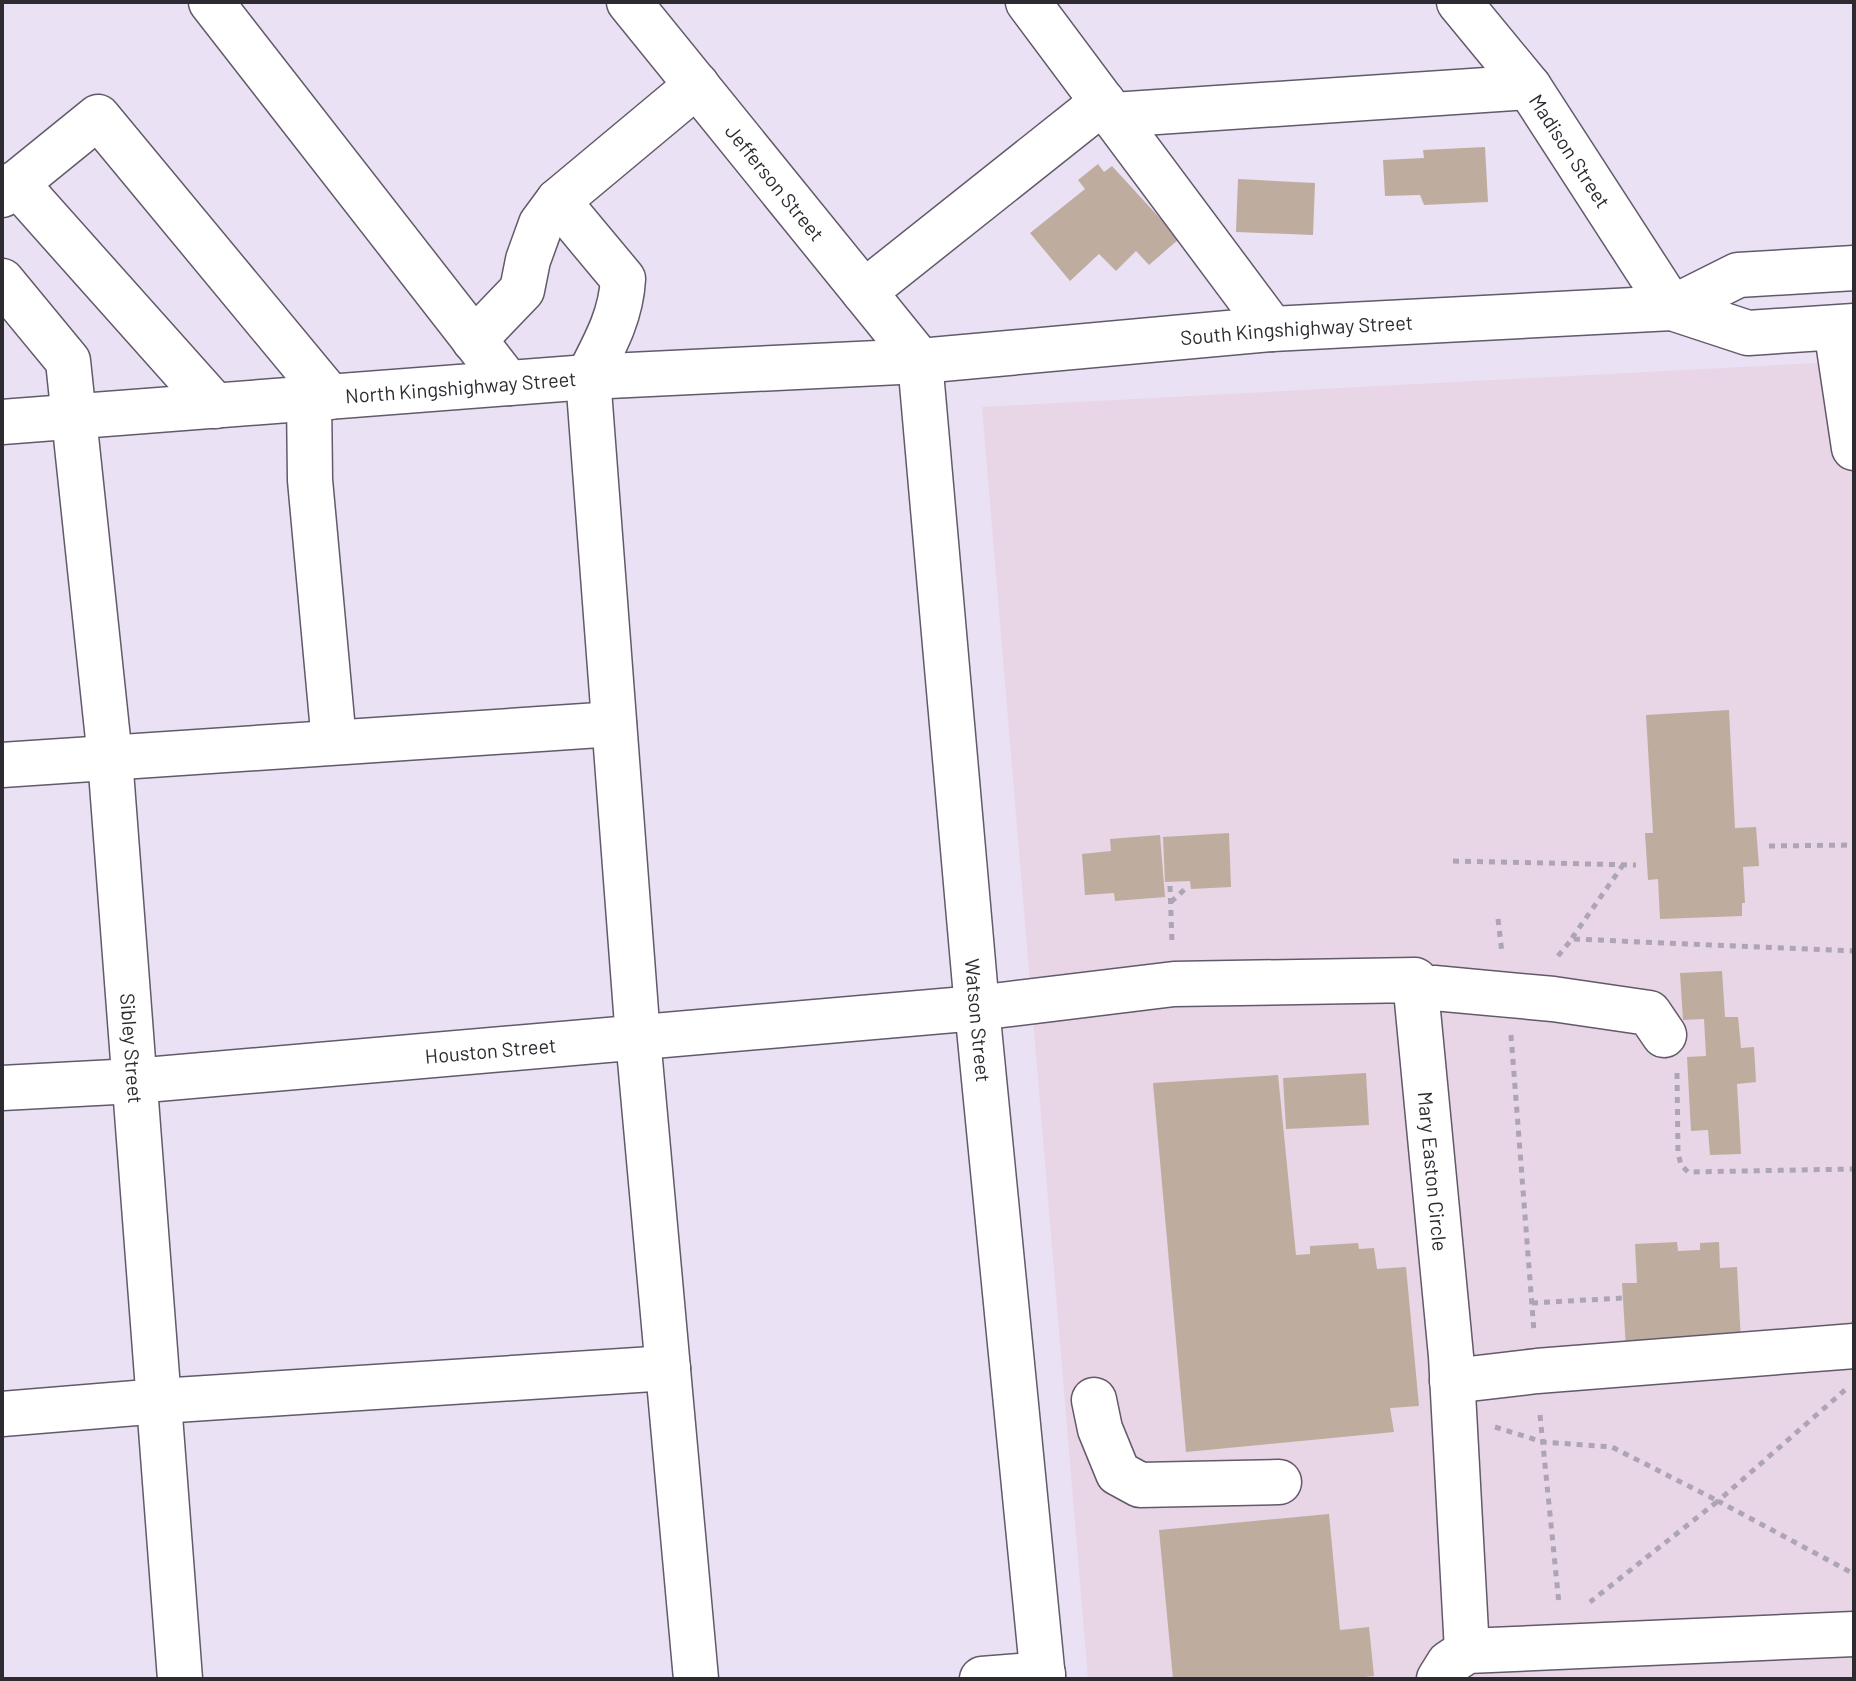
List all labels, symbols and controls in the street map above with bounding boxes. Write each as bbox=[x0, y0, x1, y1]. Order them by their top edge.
street label: Madison Street bbox=[1525, 89, 1616, 212]
street label: Jefferson Street bbox=[721, 119, 830, 245]
street label: South Kingshighway Street bbox=[1179, 310, 1413, 349]
street label: North Kingshighway Street bbox=[344, 366, 577, 408]
street label: Watson Street bbox=[961, 958, 996, 1083]
street label: Sibley Street bbox=[116, 992, 148, 1104]
street label: Houston Street bbox=[424, 1032, 557, 1068]
street label: Mary Easton Circle bbox=[1414, 1090, 1453, 1252]

